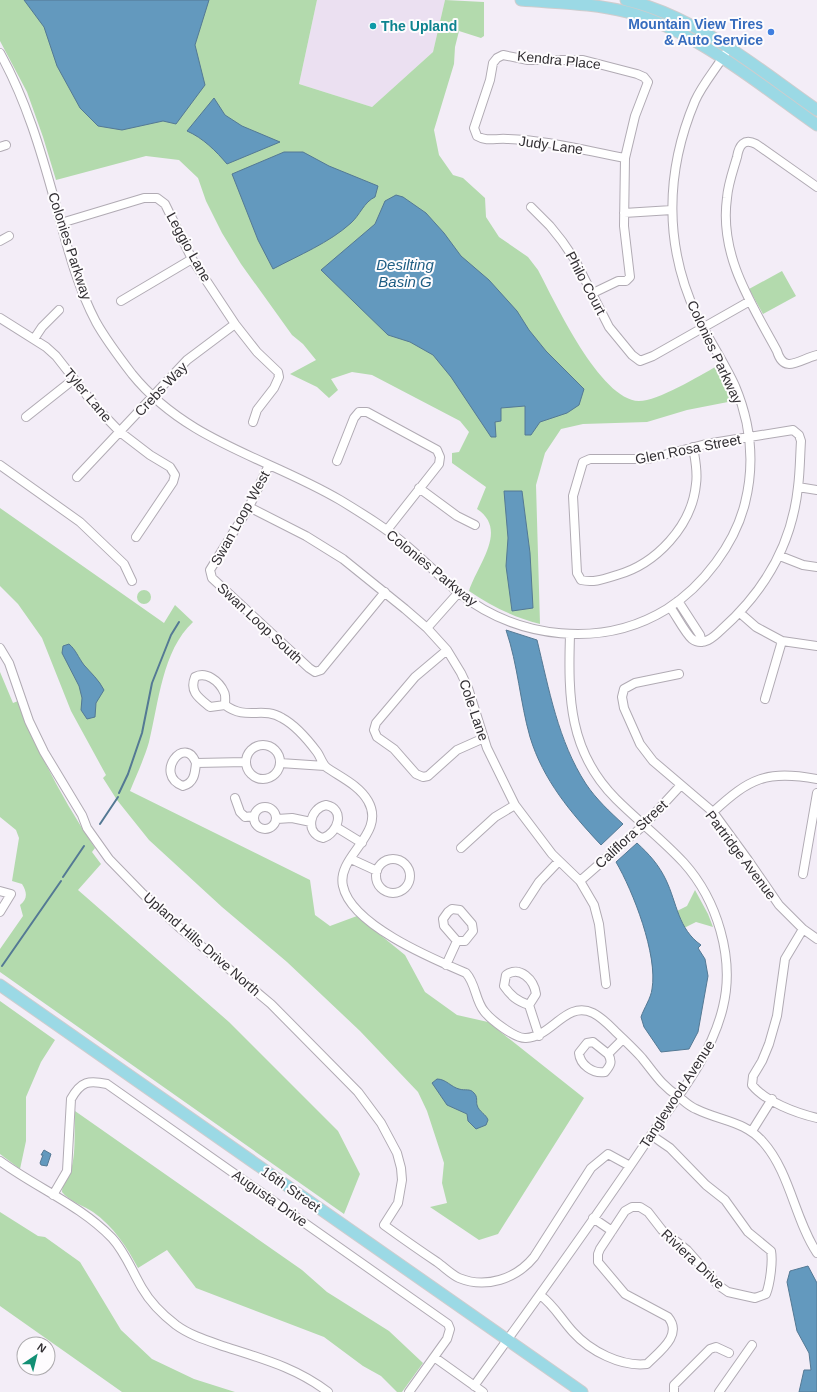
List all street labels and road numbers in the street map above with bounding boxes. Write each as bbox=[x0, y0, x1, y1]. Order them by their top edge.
street label: Kendra Place bbox=[516, 48, 602, 72]
street label: Judy Lane bbox=[518, 133, 584, 157]
street label: Colonies Parkway bbox=[45, 190, 95, 302]
street label: Leggio Lane bbox=[163, 209, 215, 285]
street label: Philo Court bbox=[563, 249, 609, 317]
street label: Colonies Parkway bbox=[684, 298, 746, 406]
street label: Crebs Way bbox=[131, 359, 191, 419]
street label: Tyler Lane bbox=[61, 365, 115, 425]
street label: Glen Rosa Street bbox=[634, 431, 742, 467]
street label: Swan Loop West bbox=[207, 468, 273, 568]
street label: Colonies Parkway bbox=[383, 527, 481, 609]
street label: Swan Loop South bbox=[214, 579, 306, 667]
street label: Cole Lane bbox=[456, 677, 492, 743]
street label: Califlora Street bbox=[592, 797, 670, 871]
street label: Partridge Avenue bbox=[702, 807, 780, 903]
street label: Upland Hills Drive North bbox=[140, 889, 264, 999]
street label: Tanglewood Avenue bbox=[636, 1037, 718, 1151]
street label: 16th Street bbox=[258, 1163, 324, 1215]
street label: Augusta Drive bbox=[229, 1166, 311, 1230]
street label: Riviera Drive bbox=[658, 1226, 728, 1292]

